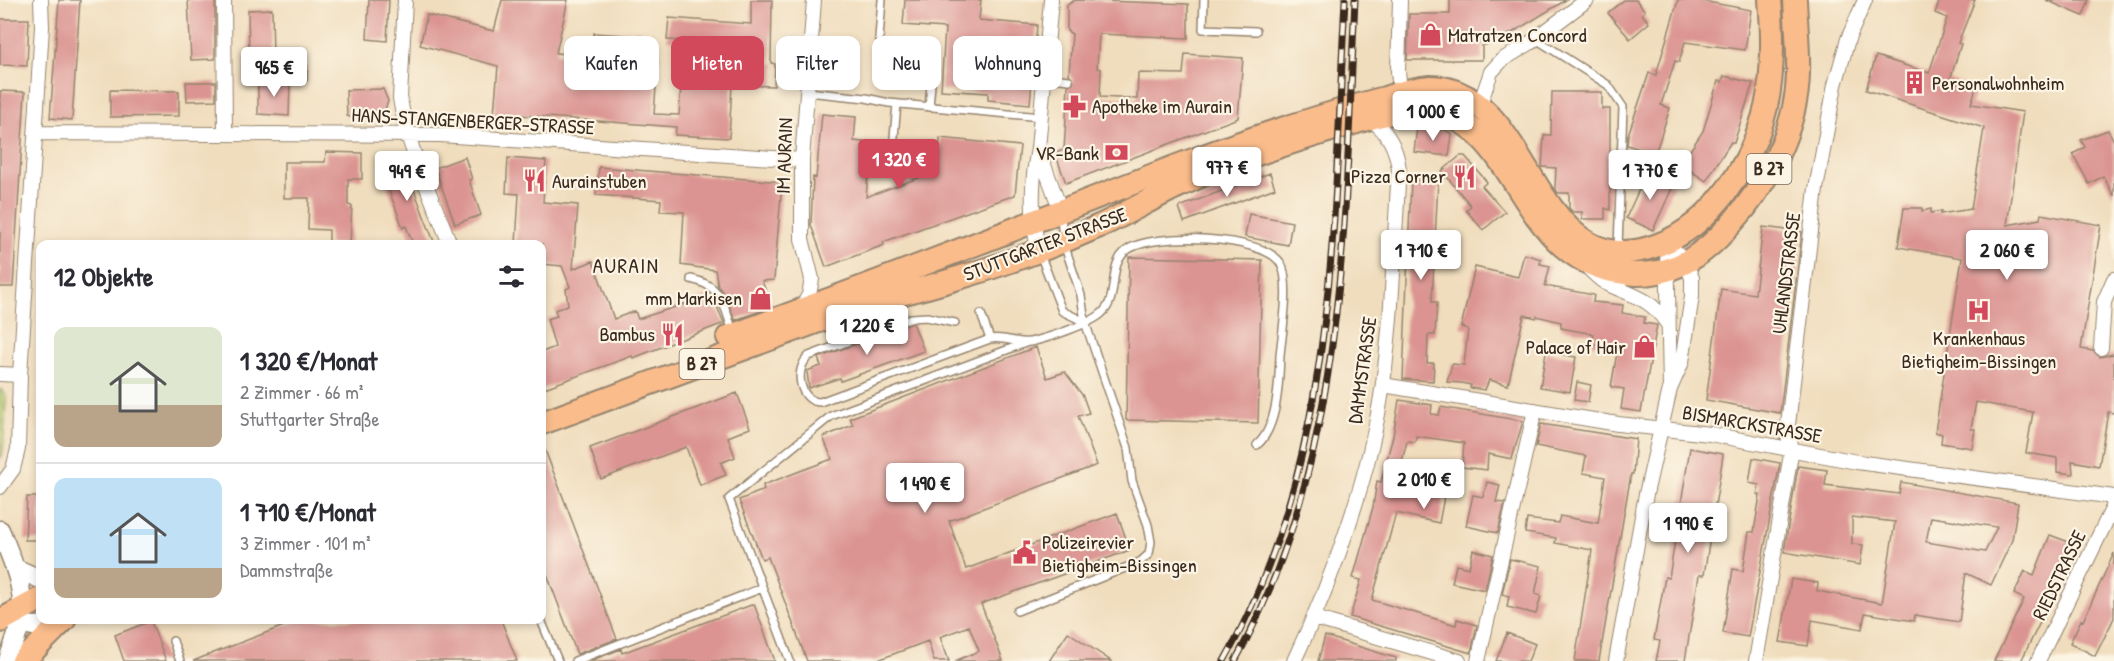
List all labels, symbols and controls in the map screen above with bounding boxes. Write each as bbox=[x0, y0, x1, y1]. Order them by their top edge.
place label: Matratzen Concord bbox=[1448, 21, 1587, 48]
shop icon: Matratzen Concord bbox=[1417, 22, 1443, 48]
chip: Kaufen bbox=[564, 36, 659, 90]
chip: Mieten bbox=[671, 36, 764, 90]
chip: Filter bbox=[776, 36, 860, 90]
chip: Neu bbox=[872, 36, 941, 90]
chip: Wohnung bbox=[953, 36, 1062, 90]
pin: 965 € bbox=[232, 47, 316, 98]
text: 965 € bbox=[255, 53, 293, 80]
place label: Personalwohnheim bbox=[1932, 69, 2064, 96]
building icon: Personalwohnheim bbox=[1901, 70, 1927, 96]
pin: 1 000 € bbox=[1378, 91, 1488, 142]
place label: Apotheke im Aurain bbox=[1092, 92, 1232, 119]
pharmacy icon: Apotheke im Aurain bbox=[1061, 93, 1087, 119]
text: 1 000 € bbox=[1407, 97, 1459, 124]
street label: HANS-STANGENBERGER-STRASSE bbox=[351, 101, 595, 140]
street label: IM AURAIN bbox=[769, 117, 798, 195]
pin: 1 320 € bbox=[844, 139, 954, 190]
place label: VR-Bank bbox=[1035, 139, 1099, 166]
bank icon: VR-Bank bbox=[1104, 140, 1130, 166]
text: 1 320 € bbox=[872, 145, 926, 172]
pin: 977 € bbox=[1185, 147, 1269, 198]
pin: 1 770 € bbox=[1595, 150, 1705, 201]
pin: 949 € bbox=[365, 151, 449, 202]
text: 977 € bbox=[1206, 153, 1248, 180]
road number: B 27 bbox=[1746, 154, 1792, 184]
text: 1 770 € bbox=[1623, 156, 1677, 183]
text: 949 € bbox=[389, 157, 425, 184]
place label: Pizza Corner bbox=[1351, 162, 1446, 189]
restaurant icon: Pizza Corner bbox=[1451, 163, 1477, 189]
place label: Aurainstuben bbox=[552, 167, 647, 194]
restaurant icon: Aurainstuben bbox=[521, 168, 547, 194]
street label: STUTTGARTER STRASSE bbox=[959, 200, 1131, 287]
street label: UHLANDSTRASSE bbox=[1765, 210, 1806, 335]
pin: 1 710 € bbox=[1366, 230, 1476, 281]
pin: 2 060 € bbox=[1952, 230, 2062, 281]
text: 1 710 € bbox=[1395, 236, 1447, 263]
text: 2 060 € bbox=[1980, 236, 2034, 263]
district label: AURAIN bbox=[593, 251, 659, 280]
text: 12 Objekte bbox=[54, 259, 153, 294]
icon: filters bbox=[495, 260, 528, 293]
place label: mm Markisen bbox=[645, 284, 742, 311]
shop icon: mm Markisen bbox=[747, 285, 773, 311]
hospital icon: Krankenhaus Bietigheim-Bissingen bbox=[1966, 297, 1992, 323]
pin: 1 220 € bbox=[812, 305, 922, 356]
text: 1 220 € bbox=[840, 311, 894, 338]
street label: DAMMSTRASSE bbox=[1341, 315, 1382, 425]
place label: Bambus bbox=[599, 320, 655, 347]
restaurant icon: Bambus bbox=[660, 321, 686, 347]
place label: Krankenhaus Bietigheim-Bissingen bbox=[1902, 324, 2056, 374]
place label: Palace of Hair bbox=[1526, 333, 1626, 360]
shop icon: Palace of Hair bbox=[1631, 334, 1657, 360]
text: 1 320 €/Monat bbox=[240, 343, 377, 378]
road number: B 27 bbox=[680, 349, 724, 379]
icon: home bbox=[102, 351, 174, 423]
text: 2 Zimmer · 66 m² bbox=[240, 378, 363, 405]
street label: BISMARCKSTRASSE bbox=[1680, 398, 1824, 449]
text: Stuttgarter Straße bbox=[240, 405, 380, 432]
pin: 2 010 € bbox=[1369, 459, 1479, 510]
pin: 1 490 € bbox=[870, 463, 980, 514]
text: 2 010 € bbox=[1397, 465, 1451, 492]
text: 1 490 € bbox=[900, 469, 950, 496]
text: 1 710 €/Monat bbox=[240, 494, 376, 529]
icon: home bbox=[102, 502, 174, 574]
pin: 1 990 € bbox=[1633, 503, 1743, 554]
text: 1 990 € bbox=[1663, 509, 1713, 536]
street label: RIEDSTRASSE bbox=[2025, 525, 2092, 624]
place label: Polizeirevier Bietigheim-Bissingen bbox=[1042, 528, 1197, 578]
text: 3 Zimmer · 101 m² bbox=[240, 529, 371, 556]
public building icon: Polizeirevier Bietigheim-Bissingen bbox=[1011, 540, 1037, 566]
text: Dammstraße bbox=[240, 556, 333, 583]

